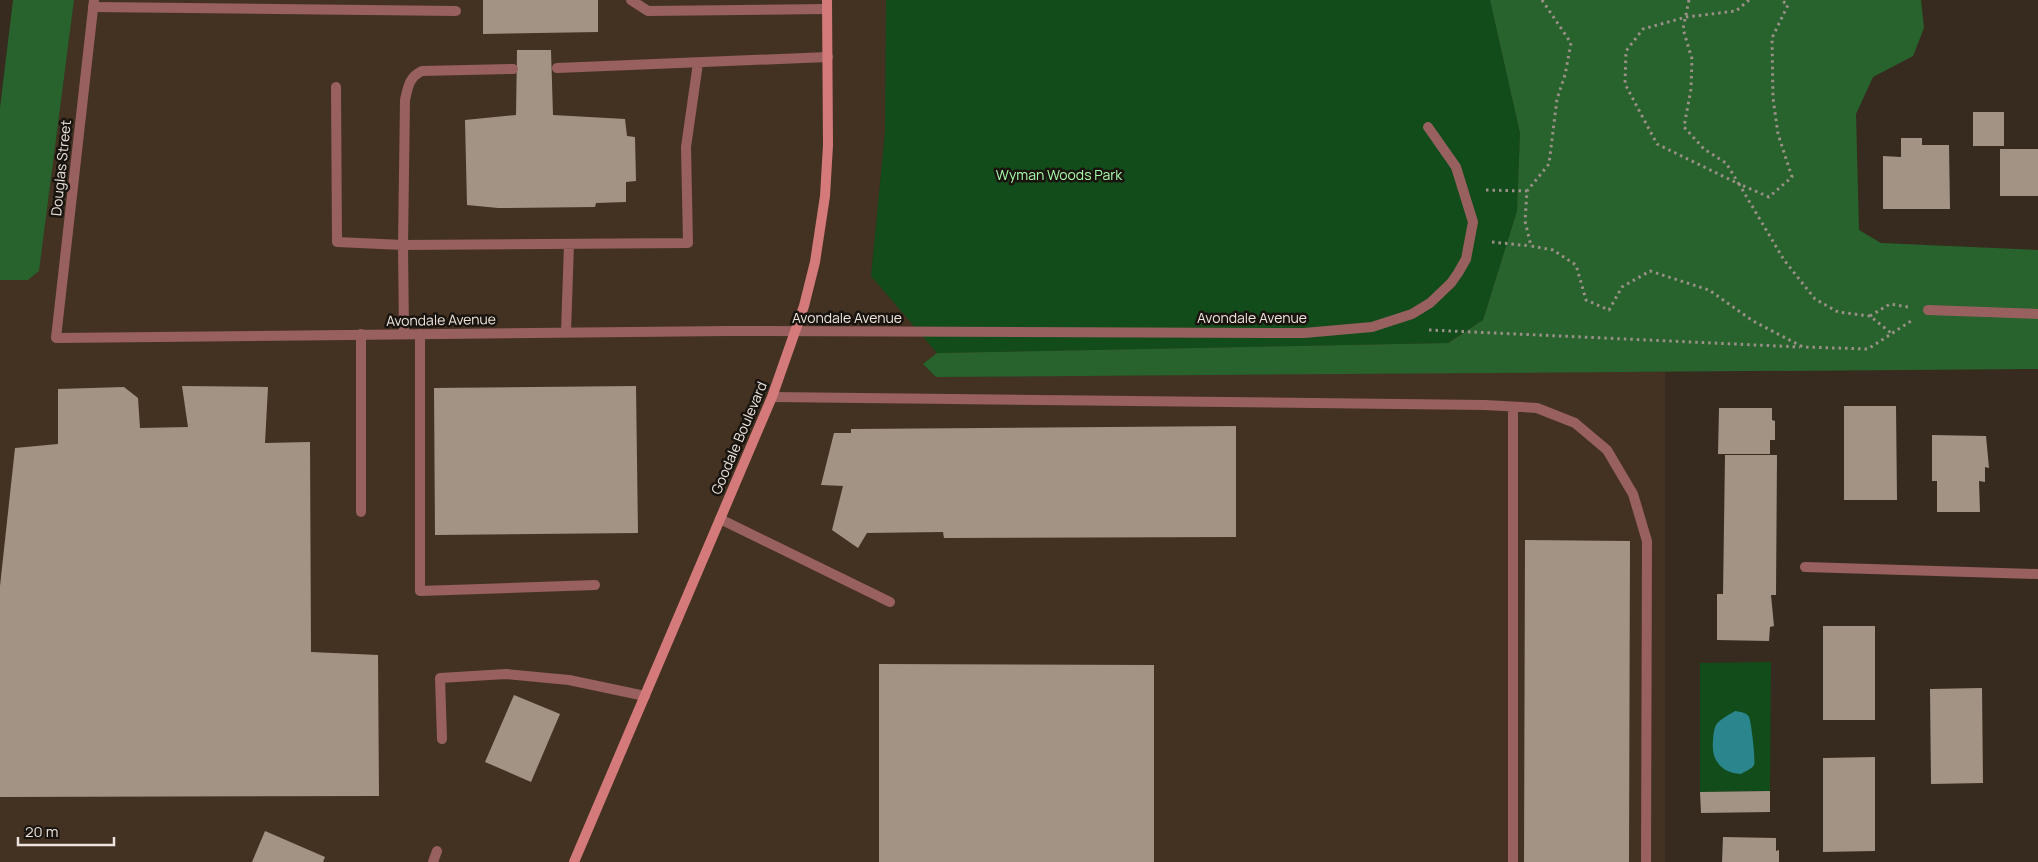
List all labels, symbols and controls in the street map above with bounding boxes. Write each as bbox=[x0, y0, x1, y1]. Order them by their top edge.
street label: Douglas Street bbox=[46, 119, 75, 217]
park label: Wyman Woods Park bbox=[996, 165, 1123, 184]
street label: Avondale Avenue bbox=[792, 308, 902, 327]
street label: Avondale Avenue bbox=[1197, 308, 1307, 327]
street label: Avondale Avenue bbox=[386, 309, 496, 330]
street label: Goodale Boulevard bbox=[706, 379, 771, 497]
scale bar bbox=[18, 814, 114, 846]
text: 20 m bbox=[25, 821, 58, 842]

